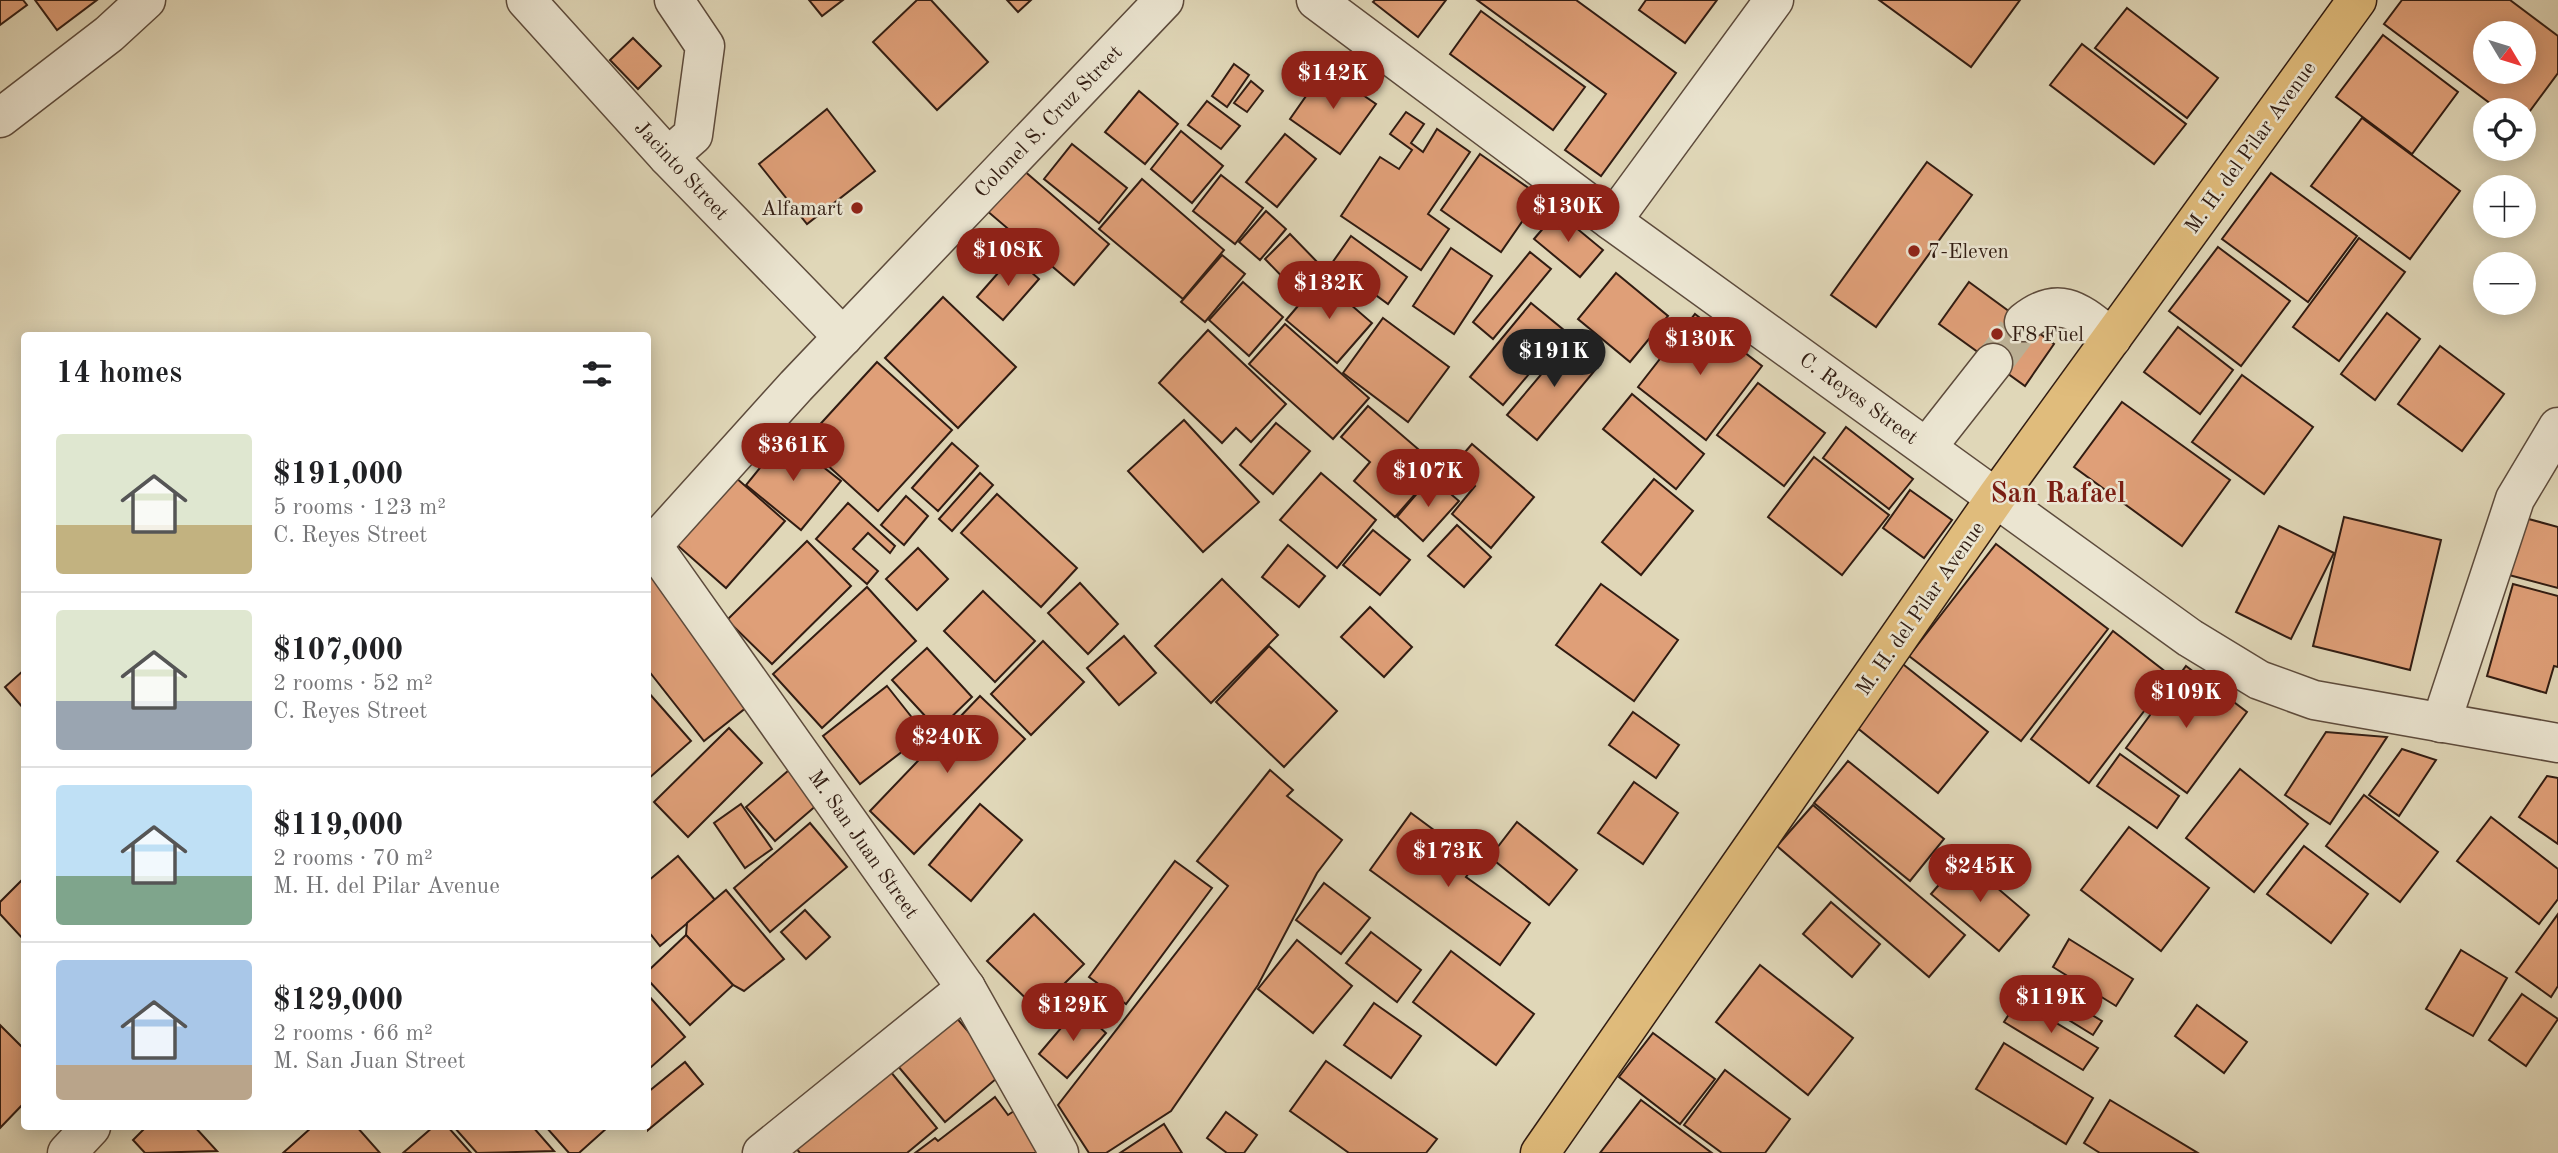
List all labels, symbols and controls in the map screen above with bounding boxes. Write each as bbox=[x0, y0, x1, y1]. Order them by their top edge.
north arrow bbox=[2473, 21, 2536, 84]
map controls bbox=[2473, 21, 2536, 315]
street label: Colonel S. Cruz Street bbox=[971, 42, 1127, 202]
pin: $142K bbox=[1284, 52, 1382, 111]
street label: M. H. del Pilar Avenue bbox=[2182, 58, 2321, 238]
text: $142K bbox=[1297, 62, 1369, 85]
button: locate bbox=[2473, 98, 2536, 161]
street label: Jacinto Street bbox=[630, 117, 732, 225]
button: + bbox=[2473, 175, 2536, 238]
pin: $130K bbox=[1519, 184, 1617, 244]
text: $130K bbox=[1532, 195, 1604, 218]
place label: Alfamart bbox=[761, 199, 843, 220]
marker: Alfamart bbox=[849, 200, 865, 216]
pin: $108K bbox=[959, 229, 1057, 288]
text: $108K bbox=[972, 239, 1044, 262]
place label: 7-Eleven bbox=[1928, 242, 2009, 263]
marker: 7-Eleven bbox=[1906, 243, 1922, 259]
button: − bbox=[2473, 252, 2536, 315]
pin: $132K bbox=[1280, 262, 1378, 321]
text: $132K bbox=[1293, 272, 1365, 295]
pin: $130K bbox=[1651, 318, 1749, 377]
place label: F8 Fuel bbox=[2011, 325, 2084, 346]
marker: F8 Fuel bbox=[1989, 326, 2005, 342]
text: $130K bbox=[1664, 328, 1736, 351]
pin: $191K bbox=[1505, 330, 1603, 389]
text: $191K bbox=[1518, 340, 1590, 363]
street label: C. Reyes Street bbox=[1795, 349, 1921, 449]
icon: filters bbox=[578, 355, 616, 393]
text: 14 homes bbox=[56, 359, 182, 389]
pin: $361K bbox=[744, 424, 842, 483]
text: $361K bbox=[757, 434, 829, 457]
pin: $107K bbox=[1379, 449, 1477, 509]
text: $191,000 bbox=[273, 460, 403, 490]
text: $107K bbox=[1392, 460, 1464, 483]
icon: home bbox=[112, 462, 196, 546]
district label: San Rafael bbox=[1990, 481, 2126, 509]
text: 5 rooms · 123 m² bbox=[273, 496, 446, 519]
street label: M. H. del Pilar Avenue bbox=[1853, 518, 1989, 700]
text: C. Reyes Street bbox=[273, 524, 427, 547]
text: $107,000 bbox=[273, 636, 403, 666]
icon: home bbox=[112, 638, 196, 722]
pin: $109K bbox=[2137, 670, 2235, 730]
text: 2 rooms · 52 m² bbox=[273, 672, 433, 695]
text: $109K bbox=[2150, 681, 2222, 704]
text: C. Reyes Street bbox=[273, 700, 427, 723]
pin: $240K bbox=[898, 716, 996, 775]
text: $240K bbox=[911, 726, 983, 749]
street label: M. San Juan Street bbox=[804, 767, 922, 923]
text: $119,000 bbox=[273, 811, 403, 841]
icon: home bbox=[112, 813, 196, 897]
pin: $173K bbox=[1399, 830, 1497, 889]
text: $173K bbox=[1412, 840, 1484, 863]
pin: $245K bbox=[1931, 844, 2029, 904]
text: 2 rooms · 70 m² bbox=[273, 847, 433, 870]
text: $245K bbox=[1944, 855, 2016, 878]
text: M. H. del Pilar Avenue bbox=[273, 875, 500, 898]
pin: $119K bbox=[2002, 976, 2100, 1035]
pin: $129K bbox=[1024, 984, 1122, 1043]
text: $129,000 bbox=[273, 986, 403, 1016]
text: $119K bbox=[2015, 986, 2087, 1009]
icon: home bbox=[112, 988, 196, 1072]
text: $129K bbox=[1037, 994, 1109, 1017]
text: 2 rooms · 66 m² bbox=[273, 1022, 433, 1045]
text: M. San Juan Street bbox=[273, 1050, 466, 1073]

